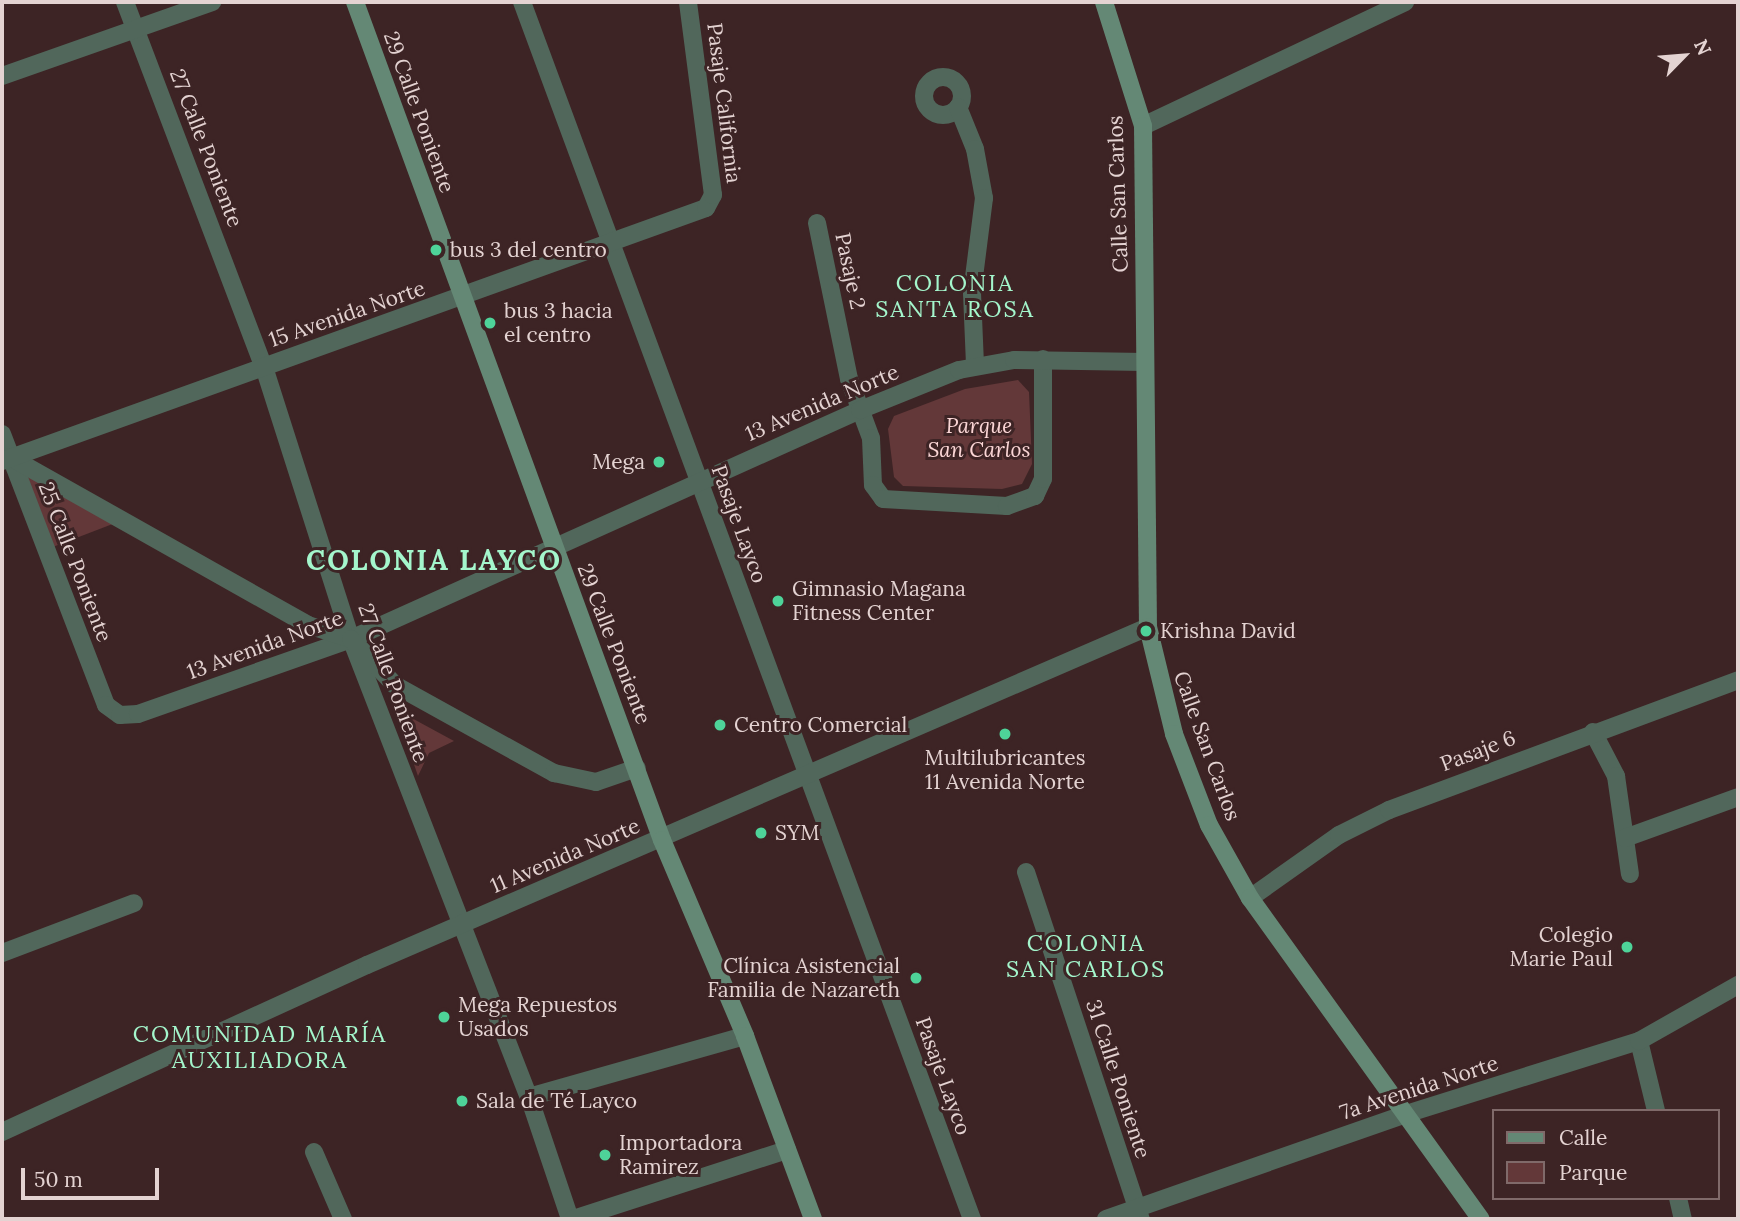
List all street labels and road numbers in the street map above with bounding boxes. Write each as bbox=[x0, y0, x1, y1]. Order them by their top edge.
street label: Pasaje California bbox=[702, 21, 746, 185]
street label: 29 Calle Poniente bbox=[378, 28, 460, 196]
street label: 27 Calle Poniente bbox=[164, 65, 248, 231]
street label: Calle San Carlos bbox=[1103, 115, 1133, 273]
street label: Pasaje 2 bbox=[830, 230, 870, 312]
street label: 15 Avenida Norte bbox=[266, 275, 428, 353]
street label: 13 Avenida Norte bbox=[742, 359, 902, 447]
street label: Pasaje Layco bbox=[706, 462, 772, 586]
street label: 25 Calle Poniente bbox=[33, 479, 117, 645]
street label: 29 Calle Poniente bbox=[572, 560, 656, 728]
street label: 27 Calle Poniente bbox=[353, 600, 433, 766]
street label: 13 Avenida Norte bbox=[184, 605, 346, 685]
street label: Calle San Carlos bbox=[1168, 668, 1246, 824]
street label: Pasaje 6 bbox=[1437, 725, 1519, 777]
street label: 11 Avenida Norte bbox=[487, 813, 643, 899]
street label: 31 Calle Poniente bbox=[1080, 996, 1156, 1162]
street label: Pasaje Layco bbox=[910, 1014, 976, 1138]
street label: 7a Avenida Norte bbox=[1337, 1051, 1501, 1125]

